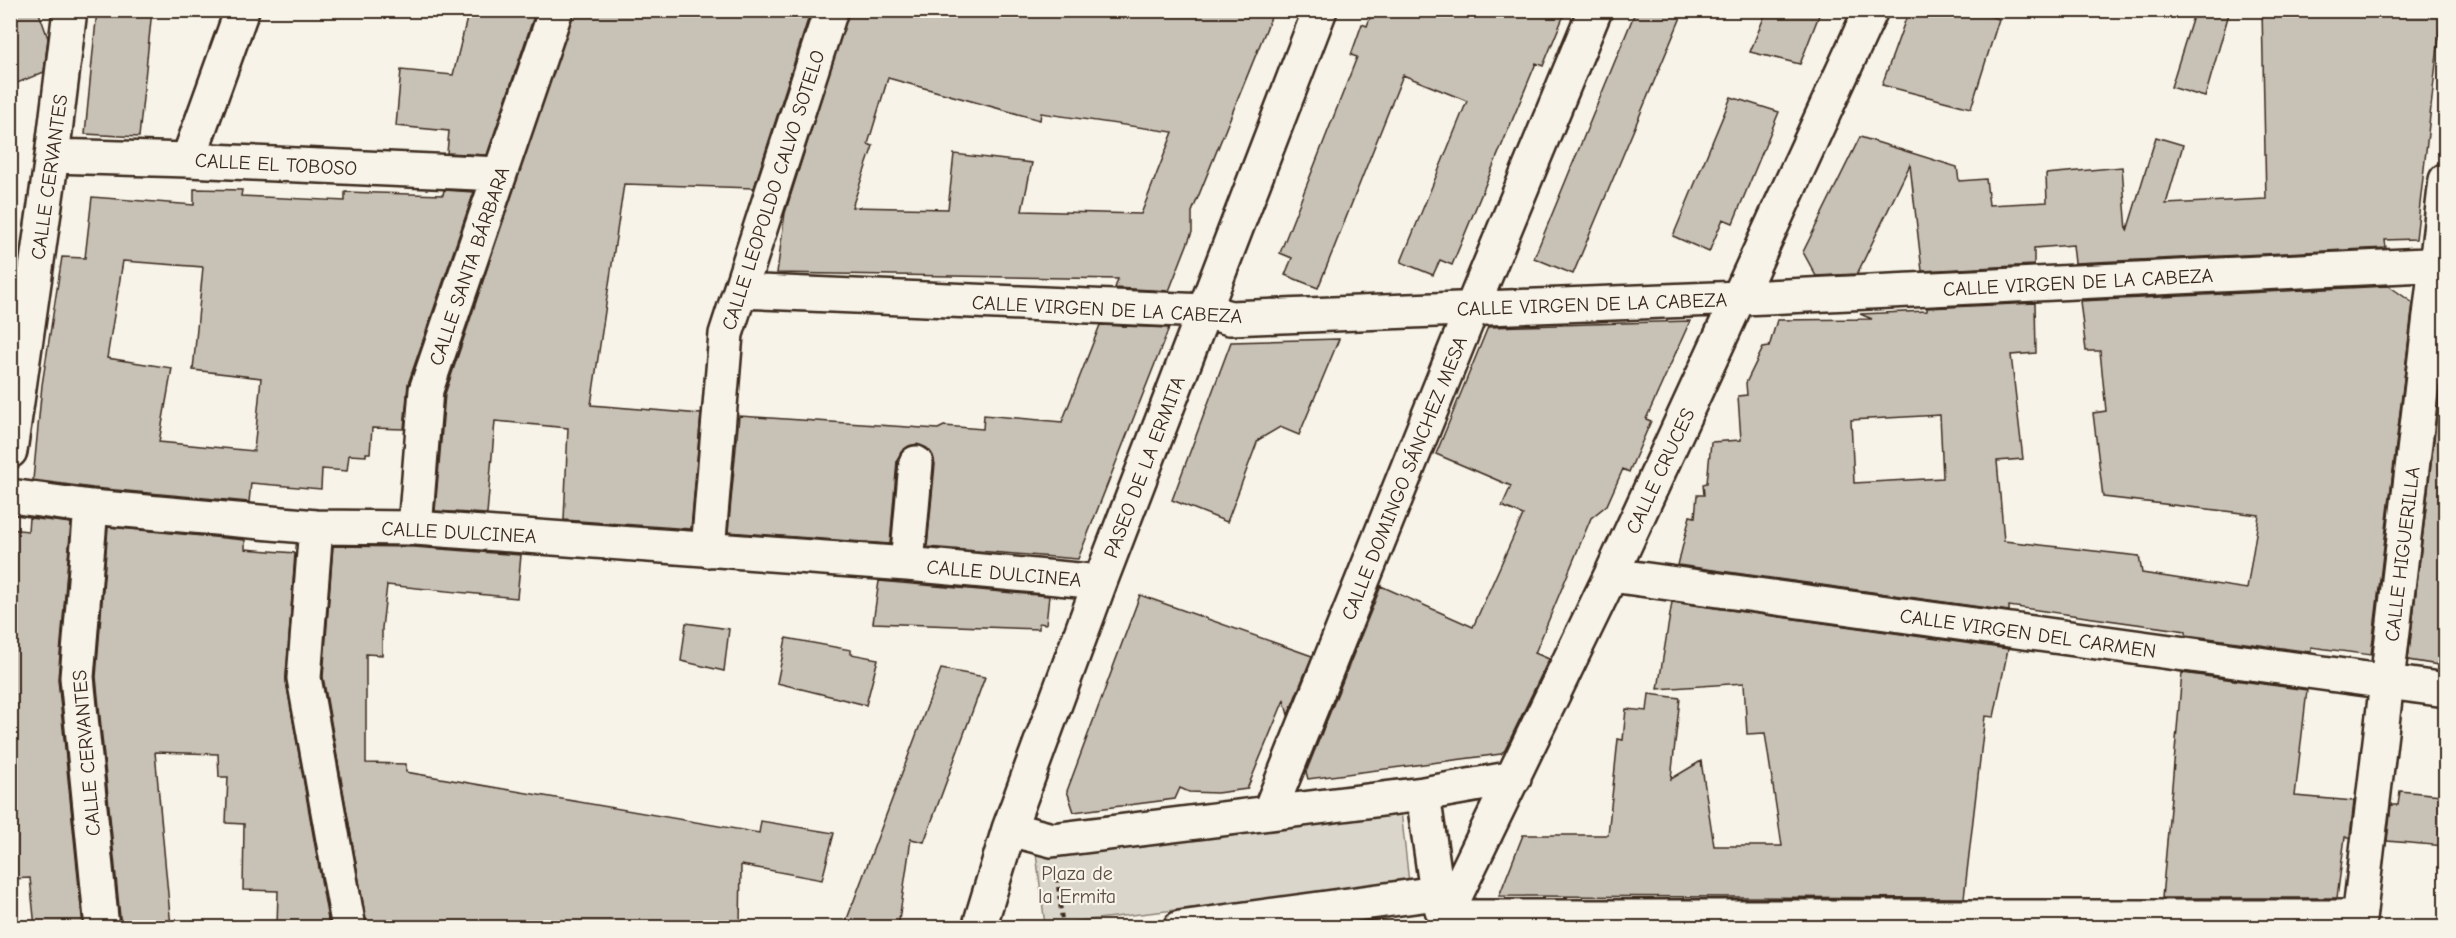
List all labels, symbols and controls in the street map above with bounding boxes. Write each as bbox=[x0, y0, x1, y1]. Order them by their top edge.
street label: CALLE LEOPOLDO CALVO SOTELO bbox=[717, 47, 830, 333]
street label: CALLE CERVANTES bbox=[27, 93, 72, 261]
street label: CALLE EL TOBOSO bbox=[194, 149, 358, 180]
street label: CALLE SANTA BÁRBARA bbox=[424, 163, 514, 369]
street label: CALLE VIRGEN DE LA CABEZA bbox=[1942, 264, 2214, 301]
street label: CALLE VIRGEN DE LA CABEZA bbox=[1456, 288, 1728, 321]
street label: CALLE VIRGEN DE LA CABEZA bbox=[971, 291, 1243, 328]
street label: CALLE DOMINGO SÁNCHEZ MESA bbox=[1336, 332, 1472, 623]
street label: PASEO DE LA ERMITA bbox=[1099, 373, 1190, 561]
street label: CALLE CRUCES bbox=[1621, 405, 1700, 538]
street label: CALLE HIGUERILLA bbox=[2380, 465, 2425, 643]
street label: CALLE DULCINEA bbox=[381, 517, 538, 548]
street label: CALLE DULCINEA bbox=[926, 555, 1083, 592]
street label: CALLE VIRGEN DEL CARMEN bbox=[1898, 604, 2158, 663]
street label: CALLE CERVANTES bbox=[68, 669, 105, 837]
park label: Plaza de la Ermita bbox=[1038, 862, 1116, 908]

